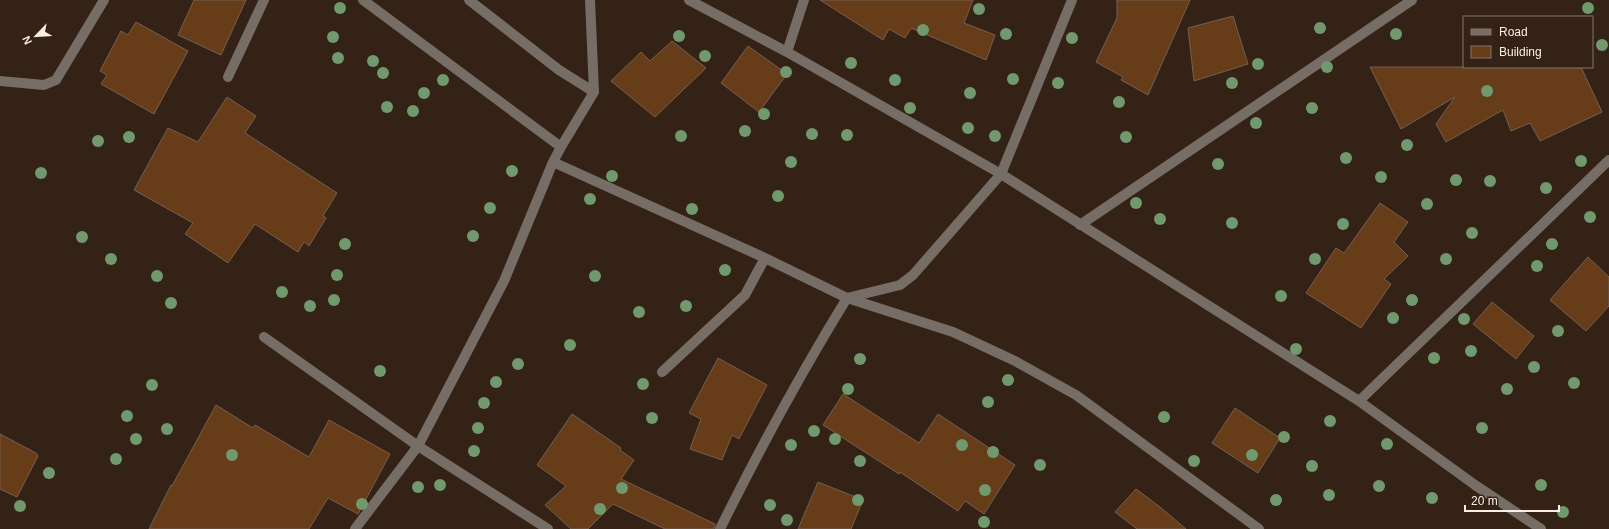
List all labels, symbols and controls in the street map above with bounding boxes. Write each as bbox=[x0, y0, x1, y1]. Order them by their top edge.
north arrow bbox=[16, 16, 56, 56]
legend bbox=[1463, 16, 1593, 68]
text: Road bbox=[1499, 25, 1528, 39]
text: N bbox=[20, 34, 34, 46]
text: Building bbox=[1499, 45, 1542, 59]
scale bar bbox=[1465, 487, 1559, 513]
text: 20 m bbox=[1471, 494, 1498, 508]

